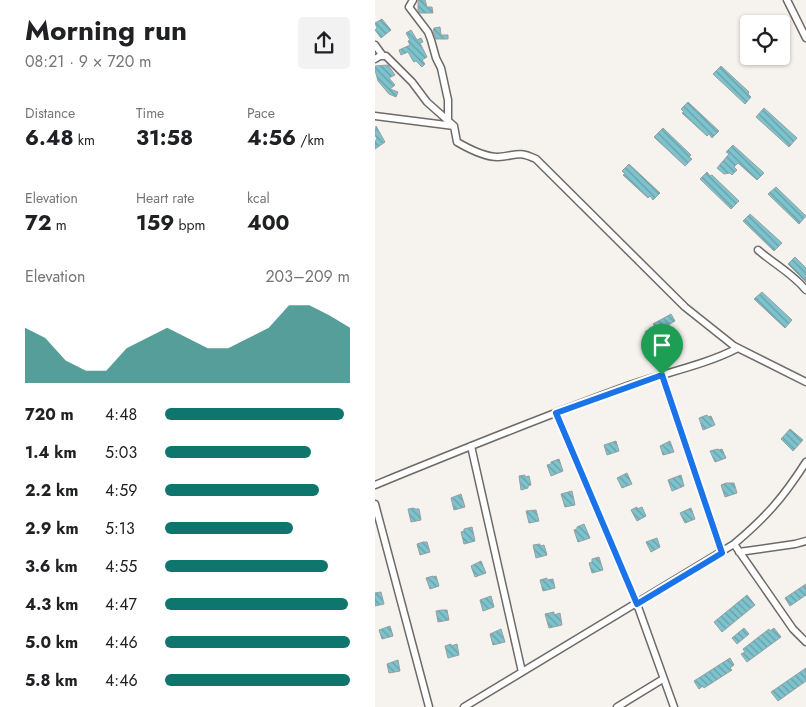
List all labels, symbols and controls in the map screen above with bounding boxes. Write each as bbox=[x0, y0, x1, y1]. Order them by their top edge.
text: Morning run bbox=[25, 10, 187, 51]
map controls bbox=[740, 15, 790, 65]
button: locate bbox=[740, 15, 790, 65]
button: share bbox=[298, 17, 350, 69]
text: 08:21 · 9 × 720 m bbox=[25, 50, 152, 73]
text: Distance bbox=[25, 103, 75, 123]
text: Time bbox=[136, 103, 164, 123]
text: Pace bbox=[247, 103, 275, 123]
text: 6.48 bbox=[25, 123, 74, 153]
text: 31:58 bbox=[136, 123, 193, 153]
text: 4:56 bbox=[247, 123, 296, 153]
text: km bbox=[74, 130, 95, 150]
text: /km bbox=[296, 130, 325, 150]
text: Elevation bbox=[25, 188, 78, 208]
text: Heart rate bbox=[136, 188, 194, 208]
text: kcal bbox=[247, 188, 270, 208]
text: 72 bbox=[25, 208, 51, 238]
text: 159 bbox=[136, 208, 174, 238]
text: 400 bbox=[247, 208, 289, 238]
text: m bbox=[51, 215, 67, 235]
text: bpm bbox=[174, 215, 205, 235]
text: Elevation bbox=[25, 265, 85, 288]
text: 203–209 m bbox=[266, 265, 350, 288]
pin bbox=[641, 324, 683, 375]
icon: arrive bbox=[648, 331, 676, 359]
text: 720 m bbox=[25, 403, 74, 426]
text: 4:48 bbox=[105, 403, 137, 426]
text: 1.4 km bbox=[25, 441, 77, 464]
text: 5:03 bbox=[105, 441, 137, 464]
text: 2.2 km bbox=[25, 479, 78, 502]
text: 4:59 bbox=[105, 479, 137, 502]
text: 2.9 km bbox=[25, 517, 79, 540]
text: 5:13 bbox=[105, 517, 135, 540]
text: 3.6 km bbox=[25, 555, 78, 578]
text: 4:55 bbox=[105, 555, 137, 578]
text: 4.3 km bbox=[25, 593, 78, 616]
text: 4:47 bbox=[105, 593, 137, 616]
text: 5.0 km bbox=[25, 631, 78, 654]
text: 4:46 bbox=[105, 631, 138, 654]
text: 5.8 km bbox=[25, 669, 78, 692]
text: 4:46 bbox=[105, 669, 138, 692]

